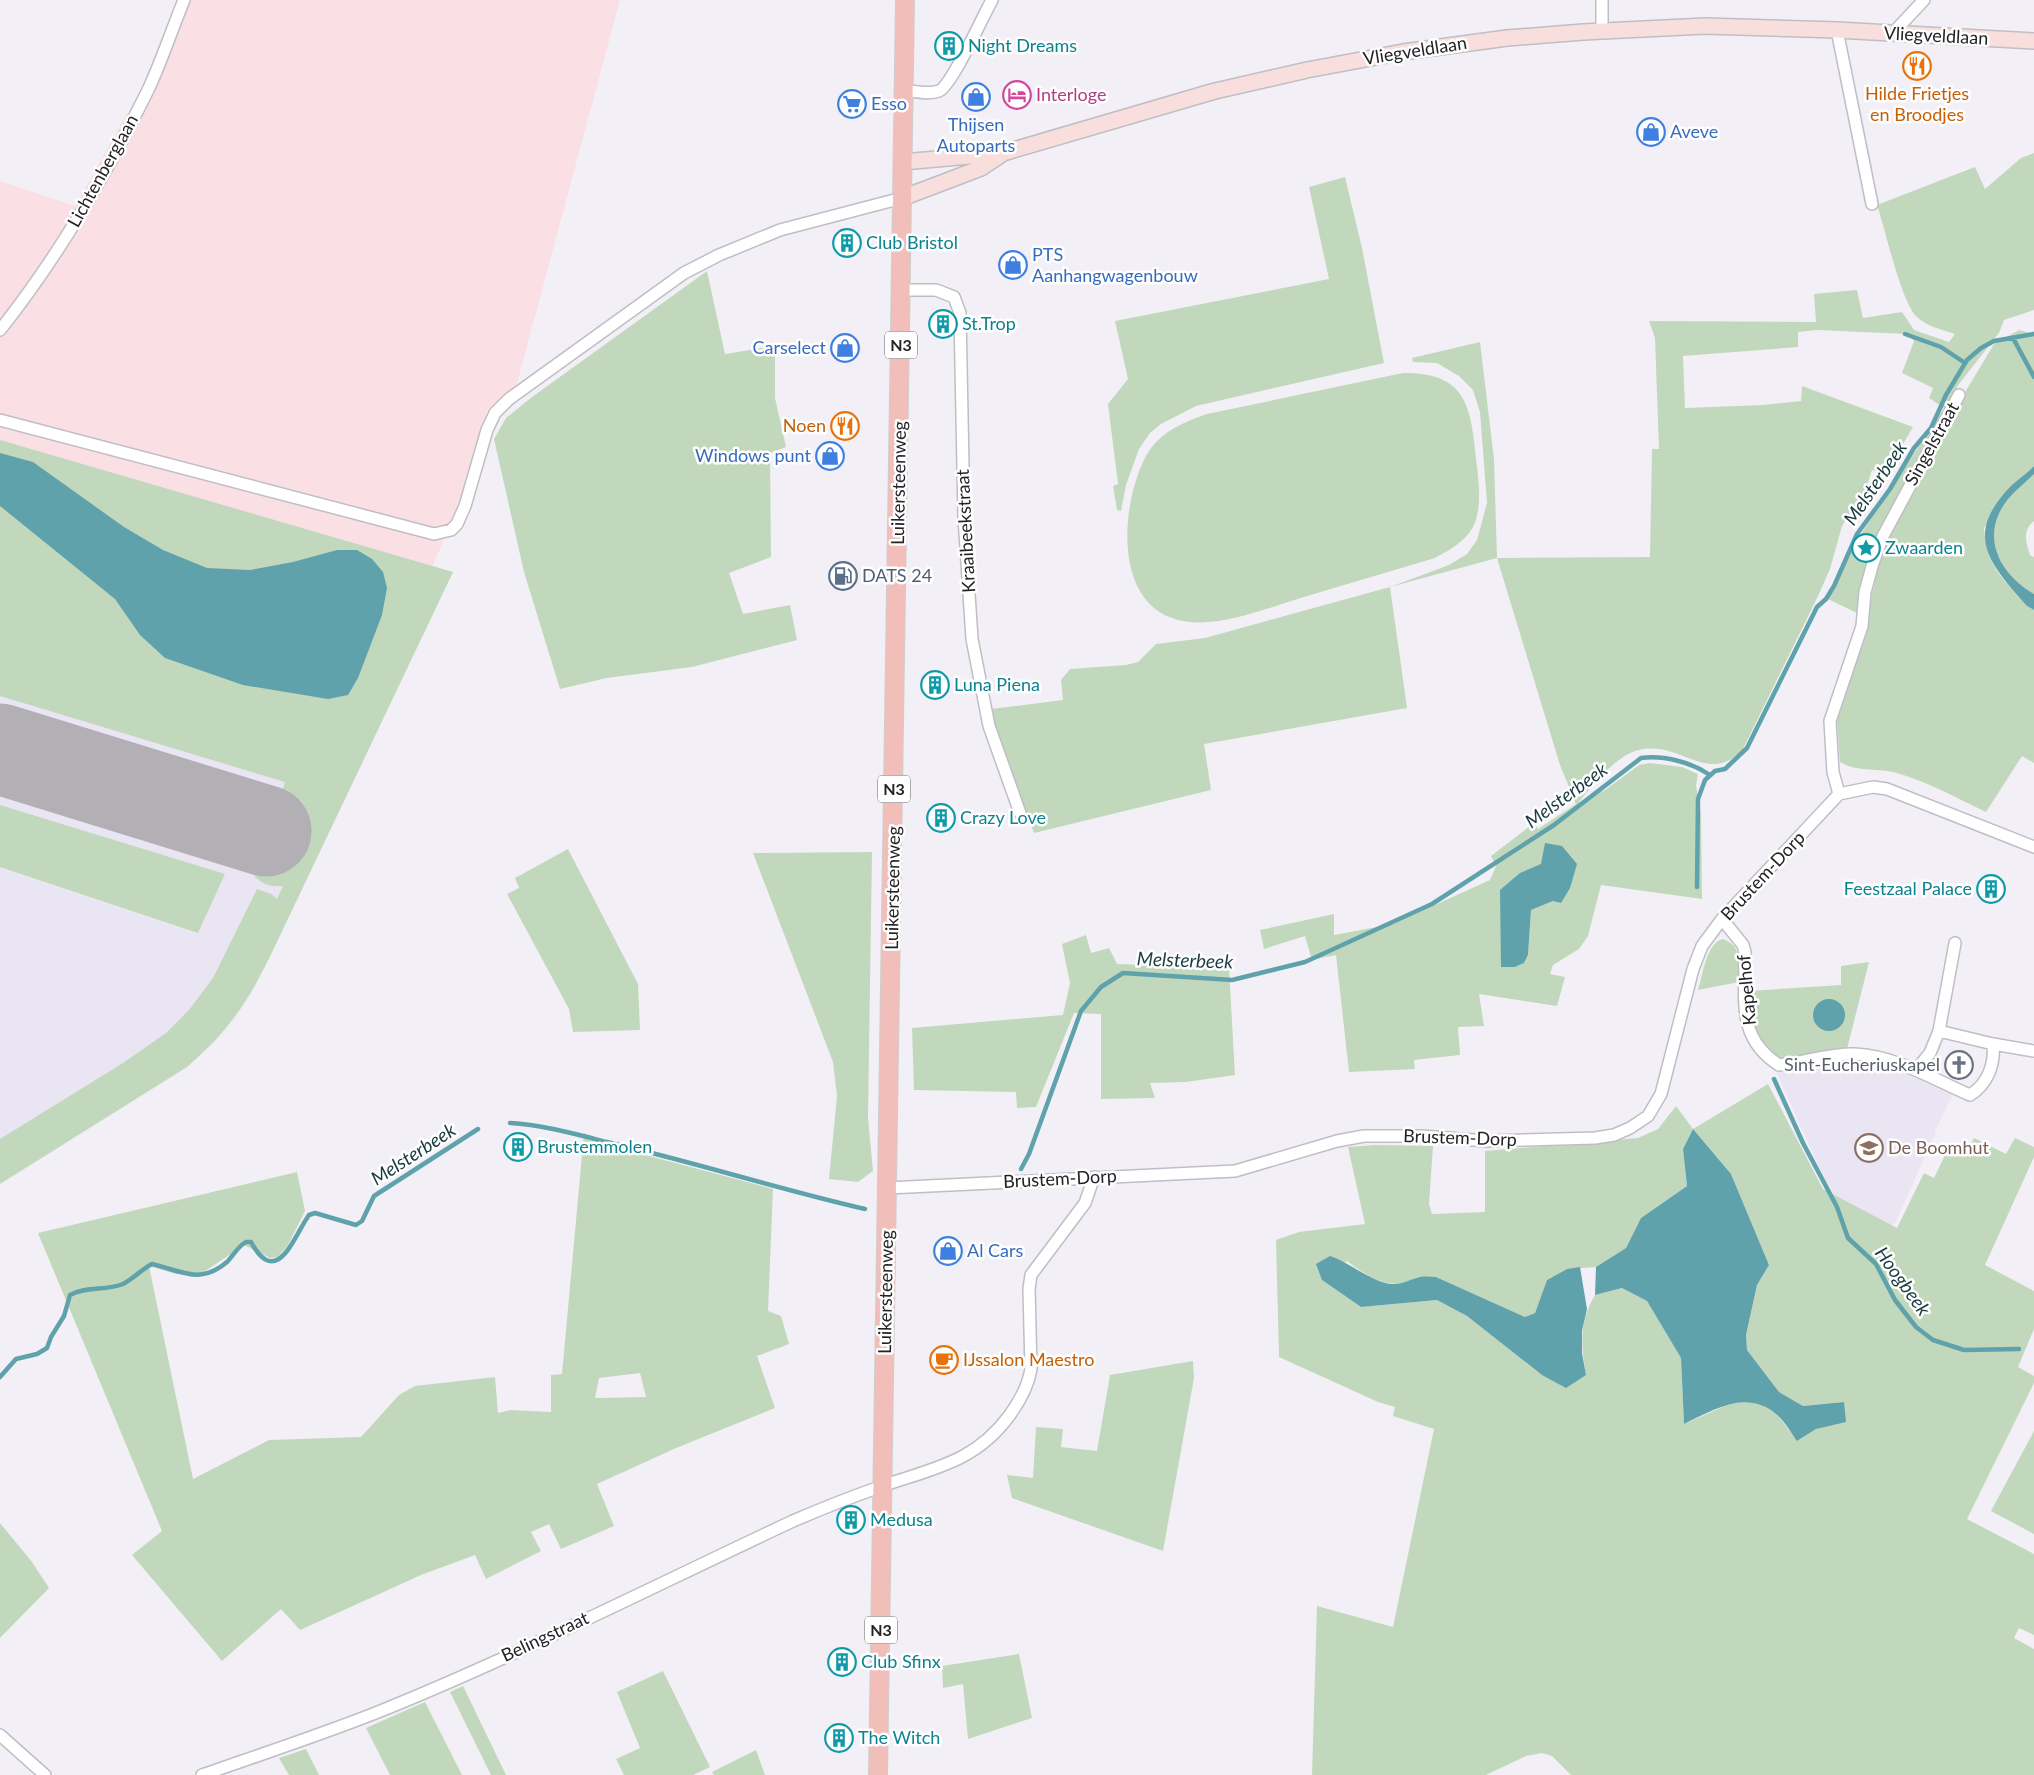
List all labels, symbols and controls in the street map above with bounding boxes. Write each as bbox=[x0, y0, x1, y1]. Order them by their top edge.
street label: Vliegveldlaan bbox=[1883, 21, 1989, 49]
building icon: Night Dreams bbox=[934, 31, 964, 61]
street label: Vliegveldlaan bbox=[1361, 31, 1468, 69]
place label: Night Dreams bbox=[968, 34, 1077, 56]
restaurant icon: Hilde Frietjes en Broodjes bbox=[1902, 51, 1932, 81]
hotel icon: Interloge bbox=[1002, 80, 1032, 110]
shop icon: Thijsen Autoparts bbox=[961, 82, 991, 112]
place label: Hilde Frietjes en Broodjes bbox=[1865, 82, 1969, 125]
place label: Interloge bbox=[1036, 83, 1106, 105]
supermarket icon: Esso bbox=[837, 89, 867, 119]
place label: Esso bbox=[871, 92, 907, 114]
street label: Lichtenberglaan bbox=[62, 110, 142, 231]
place label: Thijsen Autoparts bbox=[937, 113, 1015, 156]
shop icon: Aveve bbox=[1636, 117, 1666, 147]
place label: Aveve bbox=[1670, 120, 1718, 142]
building icon: Club Bristol bbox=[832, 228, 862, 258]
place label: Club Bristol bbox=[866, 231, 958, 253]
place label: PTS Aanhangwagenbouw bbox=[1032, 243, 1198, 286]
shop icon: PTS Aanhangwagenbouw bbox=[998, 250, 1028, 280]
building icon: St.Trop bbox=[928, 309, 958, 339]
place label: St.Trop bbox=[962, 312, 1016, 334]
road number: N3 bbox=[885, 332, 917, 358]
shop icon: Carselect bbox=[830, 333, 860, 363]
place label: Carselect bbox=[752, 336, 827, 358]
street label: Singelstraat bbox=[1899, 398, 1963, 489]
restaurant icon: Noen bbox=[830, 411, 860, 441]
place label: Noen bbox=[783, 414, 826, 436]
street label: Luikersteenweg bbox=[886, 421, 910, 545]
water label: Melsterbeek bbox=[1838, 436, 1912, 529]
shop icon: Windows punt bbox=[815, 441, 845, 471]
place label: Windows punt bbox=[695, 444, 812, 466]
street label: Kraaibeekstraat bbox=[951, 468, 979, 593]
place icon: Zwaarden bbox=[1851, 533, 1881, 563]
place label: Zwaarden bbox=[1885, 536, 1963, 558]
fuel station icon: DATS 24 bbox=[828, 561, 858, 591]
place label: DATS 24 bbox=[862, 564, 932, 586]
building icon: Luna Piena bbox=[920, 670, 950, 700]
place label: Luna Piena bbox=[954, 673, 1040, 695]
water label: Melsterbeek bbox=[1520, 756, 1612, 832]
road number: N3 bbox=[878, 776, 910, 802]
building icon: Crazy Love bbox=[926, 803, 956, 833]
place label: Crazy Love bbox=[960, 806, 1046, 828]
street label: Luikersteenweg bbox=[880, 826, 904, 950]
street label: Brustem-Dorp bbox=[1715, 826, 1809, 924]
building icon: Feestzaal Palace bbox=[1976, 874, 2006, 904]
place label: Feestzaal Palace bbox=[1844, 877, 1972, 899]
water label: Melsterbeek bbox=[1136, 946, 1235, 973]
street label: Kapelhof bbox=[1732, 953, 1760, 1026]
church icon: Sint-Eucheriuskapel bbox=[1944, 1050, 1974, 1080]
place label: Sint-Eucheriuskapel bbox=[1784, 1053, 1940, 1075]
water label: Melsterbeek bbox=[366, 1117, 460, 1189]
street label: Brustem-Dorp bbox=[1403, 1124, 1517, 1150]
building icon: Brustemmolen bbox=[503, 1132, 533, 1162]
school or university icon: De Boomhut bbox=[1854, 1133, 1884, 1163]
place label: Brustemmolen bbox=[537, 1135, 652, 1157]
place label: De Boomhut bbox=[1888, 1136, 1989, 1158]
street label: Brustem-Dorp bbox=[1003, 1164, 1117, 1192]
street label: Luikersteenweg bbox=[873, 1230, 897, 1354]
shop icon: Al Cars bbox=[933, 1236, 963, 1266]
place label: Al Cars bbox=[967, 1239, 1023, 1261]
water label: Hoogbeek bbox=[1871, 1242, 1937, 1320]
cafe icon: IJssalon Maestro bbox=[929, 1345, 959, 1375]
place label: IJssalon Maestro bbox=[963, 1348, 1094, 1370]
building icon: Medusa bbox=[836, 1505, 866, 1535]
place label: Medusa bbox=[870, 1508, 933, 1530]
street label: Belingstraat bbox=[497, 1606, 592, 1666]
road number: N3 bbox=[865, 1616, 897, 1644]
building icon: Club Sfinx bbox=[827, 1647, 857, 1677]
place label: Club Sfinx bbox=[861, 1650, 941, 1672]
building icon: The Witch bbox=[824, 1723, 854, 1753]
place label: The Witch bbox=[858, 1726, 940, 1748]

